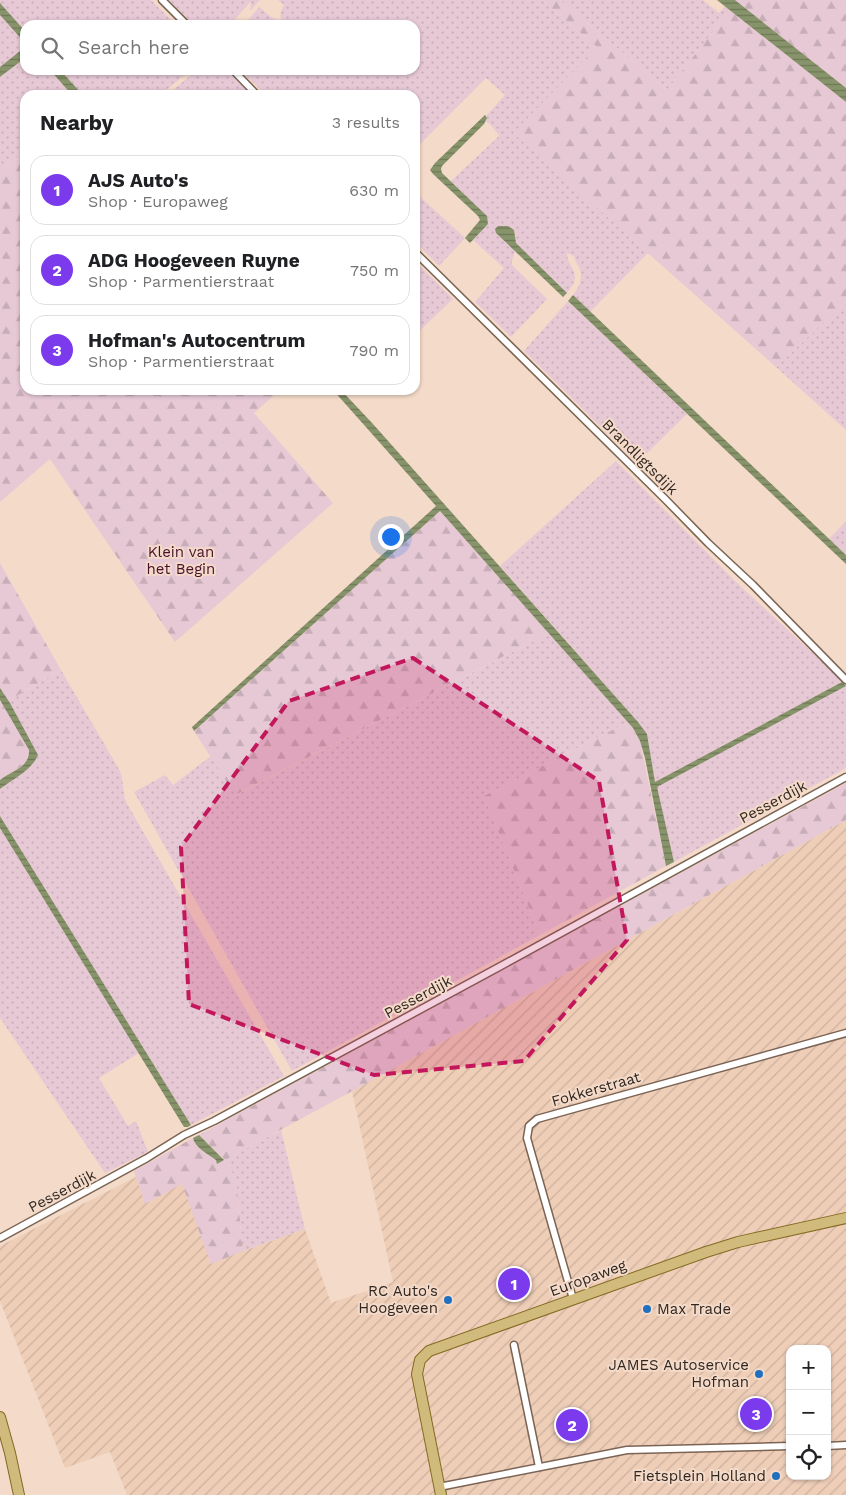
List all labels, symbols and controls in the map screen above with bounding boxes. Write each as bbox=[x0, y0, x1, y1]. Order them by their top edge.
search box bbox=[20, 20, 420, 75]
icon: search bbox=[38, 34, 66, 62]
text: Search here bbox=[78, 36, 189, 59]
text: Nearby bbox=[40, 110, 113, 135]
text: 3 results bbox=[332, 113, 400, 132]
text: AJS Auto's bbox=[88, 169, 188, 192]
text: 1 bbox=[54, 181, 60, 200]
text: 630 m bbox=[349, 181, 399, 200]
text: Shop · Europaweg bbox=[88, 192, 228, 211]
text: ADG Hoogeveen Ruyne bbox=[88, 249, 300, 272]
text: 2 bbox=[52, 261, 62, 280]
text: 750 m bbox=[350, 261, 399, 280]
text: Shop · Parmentierstraat bbox=[88, 272, 274, 291]
text: Hofman's Autocentrum bbox=[88, 329, 305, 352]
text: 3 bbox=[52, 341, 62, 360]
text: 790 m bbox=[349, 341, 399, 360]
text: Shop · Parmentierstraat bbox=[88, 352, 274, 371]
street label: Brandligtsdijk bbox=[598, 415, 682, 499]
your location bbox=[378, 524, 404, 550]
park label: Klein van het Begin bbox=[147, 543, 215, 578]
street label: Pesserdijk bbox=[736, 776, 810, 827]
street label: Pesserdijk bbox=[381, 971, 455, 1022]
street label: Fokkerstraat bbox=[549, 1068, 643, 1110]
street label: Pesserdijk bbox=[25, 1165, 99, 1216]
street label: Europaweg bbox=[547, 1256, 629, 1300]
pin: 1 bbox=[498, 1265, 530, 1303]
place label: RC Auto's Hoogeveen bbox=[358, 1282, 438, 1317]
marker: RC Auto's Hoogeveen bbox=[442, 1294, 454, 1306]
place label: Max Trade bbox=[657, 1300, 731, 1318]
marker: Max Trade bbox=[641, 1303, 653, 1315]
map controls bbox=[786, 1345, 831, 1480]
button: + bbox=[786, 1345, 831, 1390]
place label: JAMES Autoservice Hofman bbox=[609, 1356, 749, 1391]
marker: JAMES Autoservice Hofman bbox=[753, 1368, 765, 1380]
button: − bbox=[786, 1390, 831, 1435]
pin: 3 bbox=[740, 1395, 772, 1433]
pin: 2 bbox=[556, 1406, 588, 1444]
button: locate bbox=[786, 1435, 831, 1480]
place label: Fietsplein Holland bbox=[633, 1467, 766, 1485]
marker: Fietsplein Holland bbox=[770, 1470, 782, 1482]

